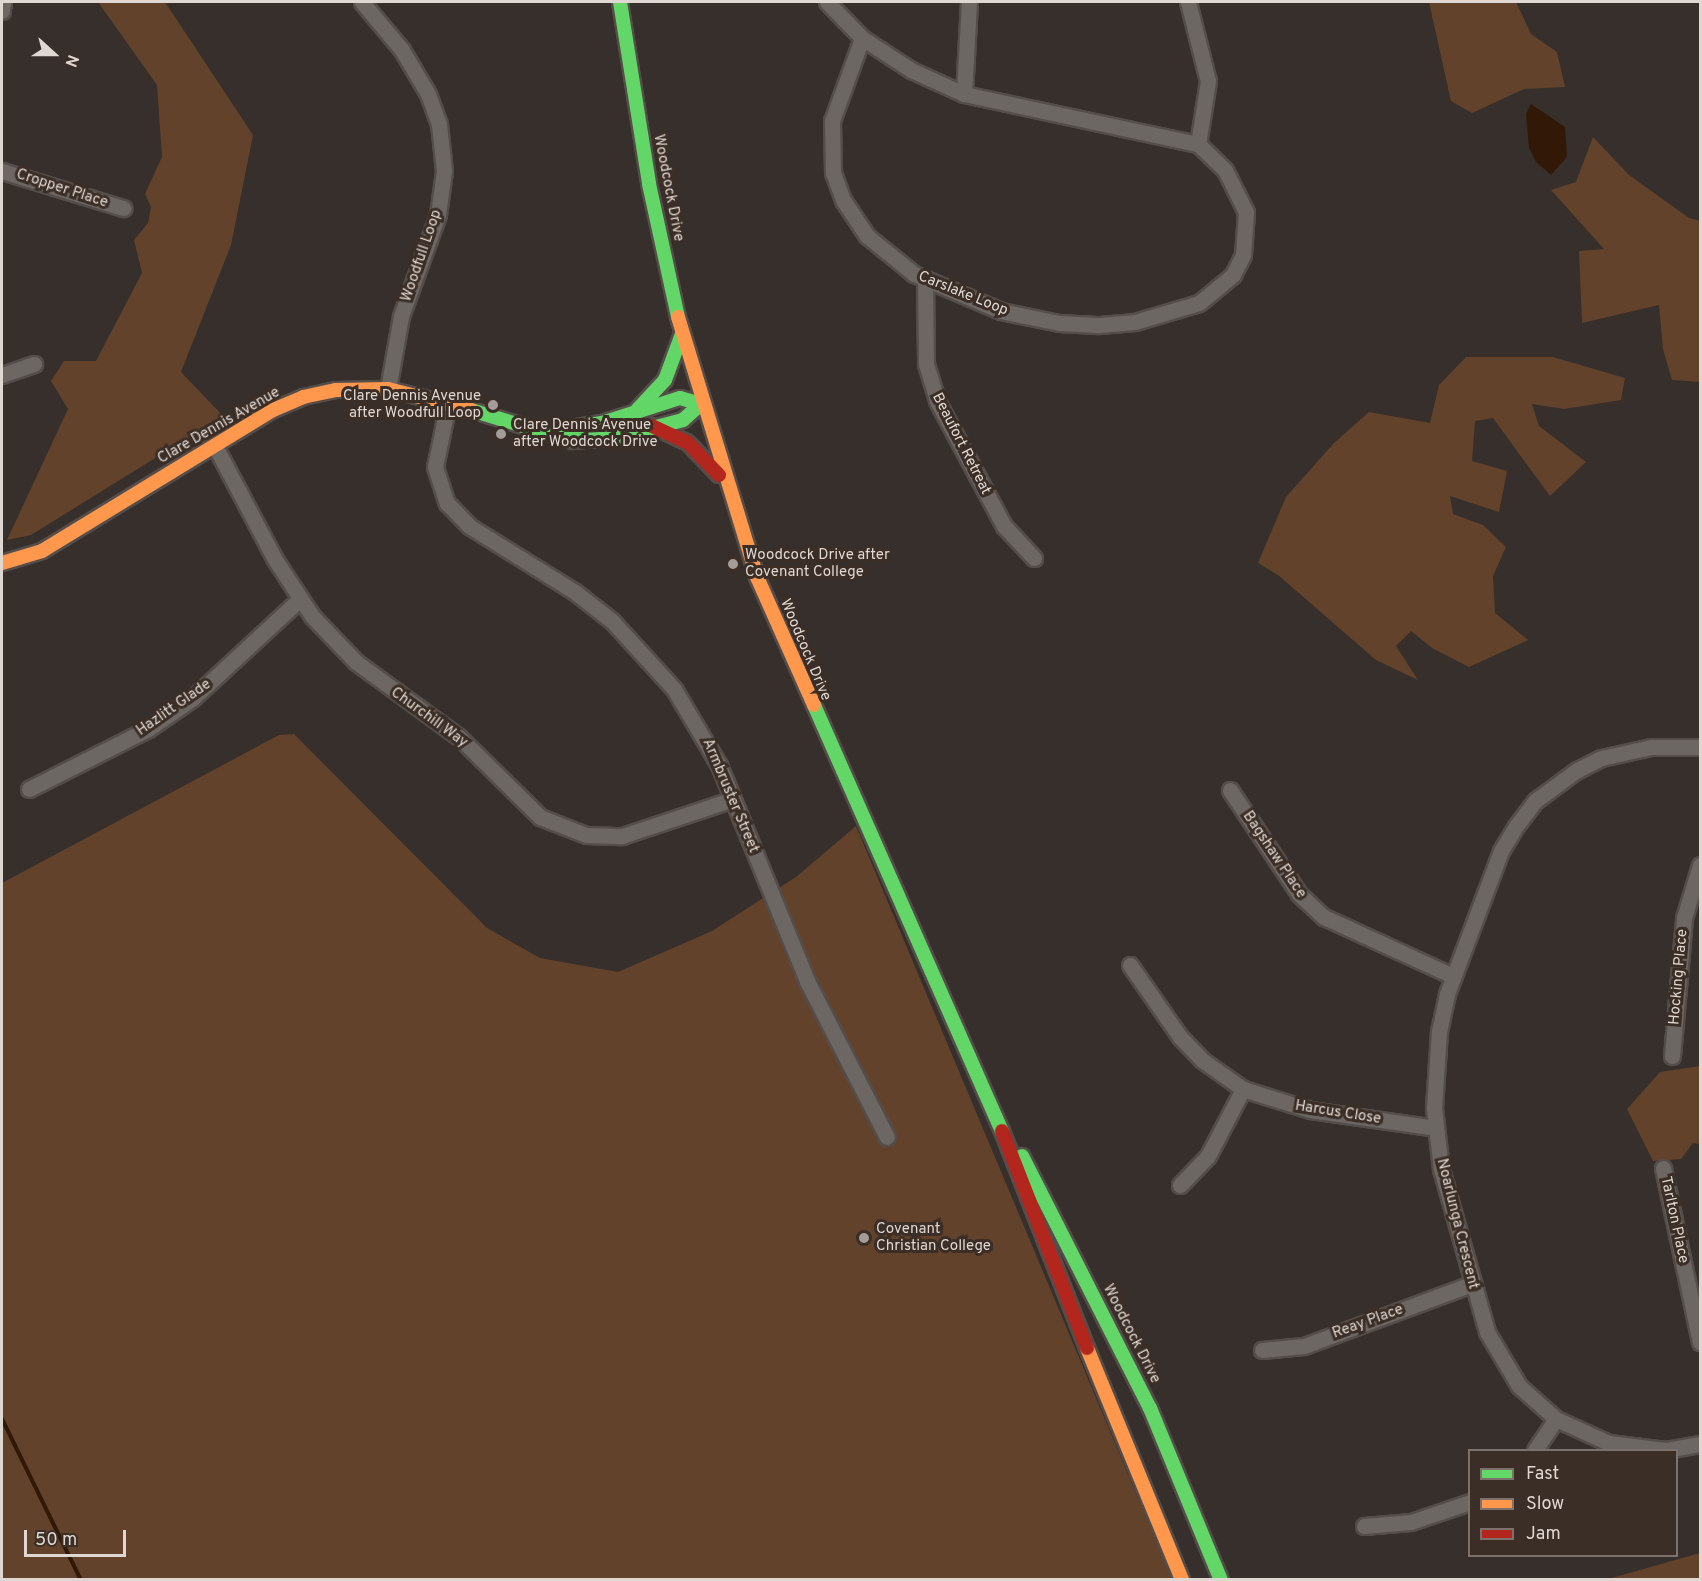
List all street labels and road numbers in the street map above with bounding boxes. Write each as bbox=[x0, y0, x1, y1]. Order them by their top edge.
street label: Woodcock Drive bbox=[649, 133, 687, 243]
street label: Cropper Place bbox=[14, 166, 110, 212]
street label: Woodfull Loop bbox=[398, 208, 446, 304]
street label: Carslake Loop bbox=[915, 268, 1011, 320]
street label: Clare Dennis Avenue bbox=[154, 384, 284, 468]
street label: Beaufort Retreat bbox=[928, 390, 994, 498]
street label: Woodcock Drive bbox=[775, 596, 835, 704]
street label: Hazlitt Glade bbox=[133, 676, 215, 740]
street label: Churchill Way bbox=[387, 684, 471, 752]
street label: Armbruster Street bbox=[698, 736, 762, 856]
street label: Bagshaw Place bbox=[1238, 808, 1310, 902]
street label: Hocking Place bbox=[1666, 928, 1692, 1026]
street label: Harcus Close bbox=[1294, 1097, 1382, 1129]
street label: Noarlunga Crescent bbox=[1432, 1157, 1482, 1291]
street label: Tarlton Place bbox=[1656, 1175, 1692, 1265]
street label: Woodcock Drive bbox=[1098, 1281, 1164, 1387]
street label: Reay Place bbox=[1330, 1301, 1406, 1343]

